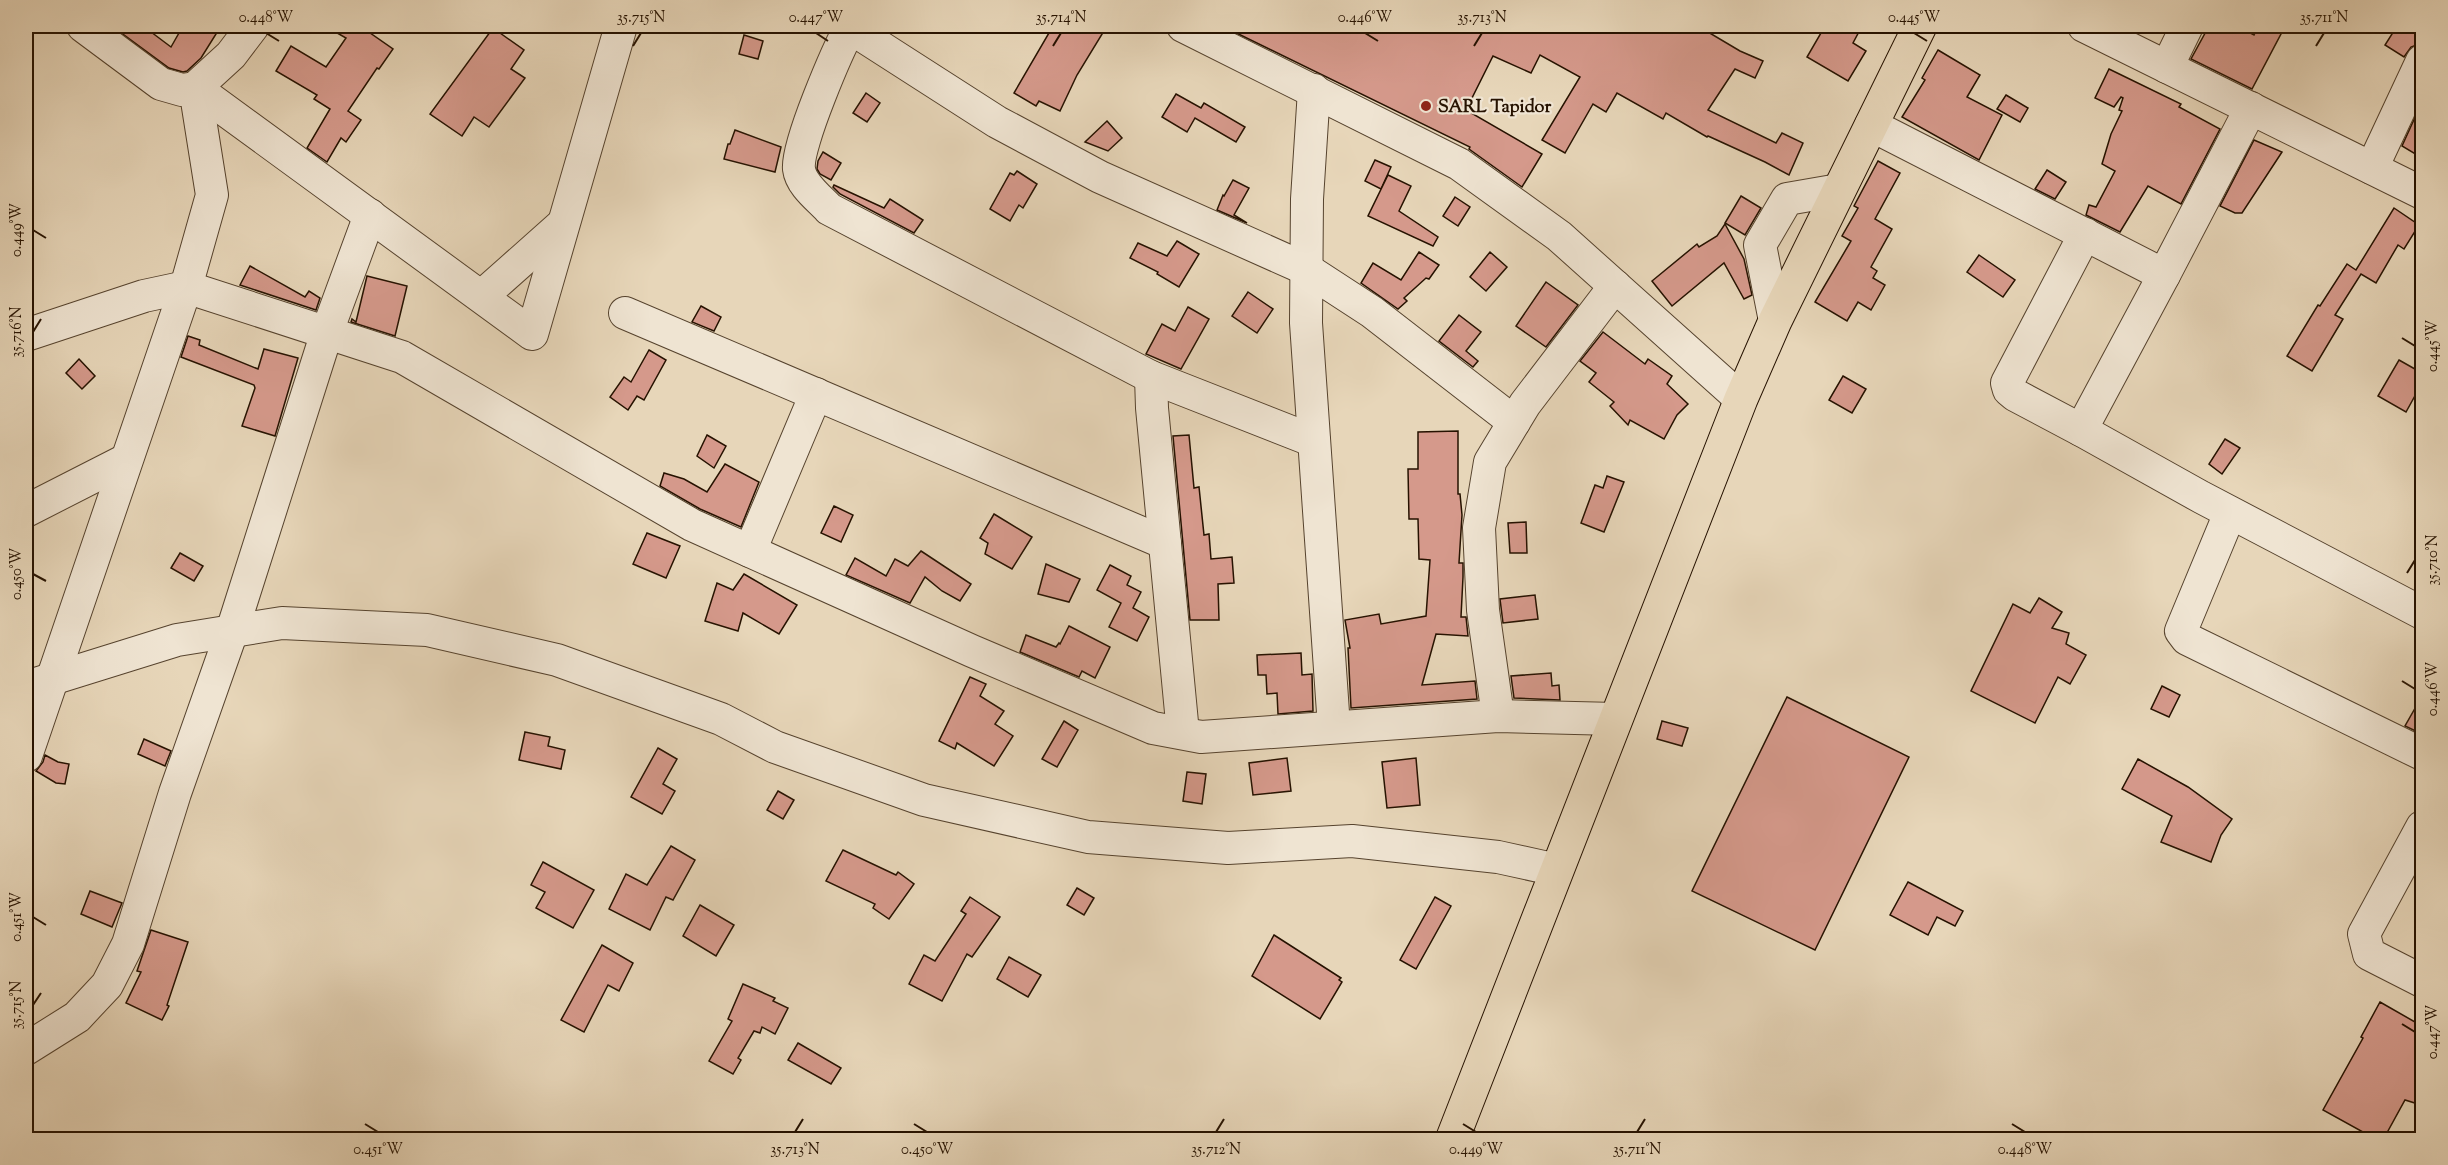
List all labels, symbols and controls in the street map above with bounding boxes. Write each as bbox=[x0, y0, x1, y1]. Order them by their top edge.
text: 0.448°W bbox=[239, 8, 294, 29]
text: 35.715°N bbox=[617, 8, 665, 29]
text: 0.447°W bbox=[789, 8, 844, 29]
text: 35.714°N bbox=[1036, 8, 1086, 29]
text: 0.446°W bbox=[1338, 8, 1392, 29]
text: 35.713°N bbox=[1457, 8, 1507, 29]
text: 0.445°W bbox=[1888, 8, 1940, 29]
text: 35.711°N bbox=[2300, 8, 2348, 29]
place label: SARL Tapidor bbox=[1438, 95, 1551, 121]
marker: SARL Tapidor bbox=[1419, 99, 1433, 113]
text: 0.449°W bbox=[7, 203, 28, 257]
text: 35.716°N bbox=[7, 307, 28, 357]
text: 0.445°W bbox=[2423, 320, 2444, 372]
text: 35.710°N bbox=[2423, 535, 2444, 585]
text: 0.450°W bbox=[7, 548, 28, 600]
text: 0.446°W bbox=[2423, 662, 2444, 716]
text: 0.451°W bbox=[7, 892, 28, 942]
text: 35.715°N bbox=[7, 981, 28, 1029]
text: 0.447°W bbox=[2423, 1004, 2444, 1059]
text: 0.451°W bbox=[353, 1140, 403, 1161]
text: 35.713°N bbox=[770, 1140, 820, 1161]
text: 0.450°W bbox=[901, 1140, 953, 1161]
text: 35.712°N bbox=[1191, 1140, 1241, 1161]
text: 0.449°W bbox=[1449, 1140, 1503, 1161]
text: 35.711°N bbox=[1613, 1140, 1661, 1161]
text: 0.448°W bbox=[1998, 1140, 2053, 1161]

